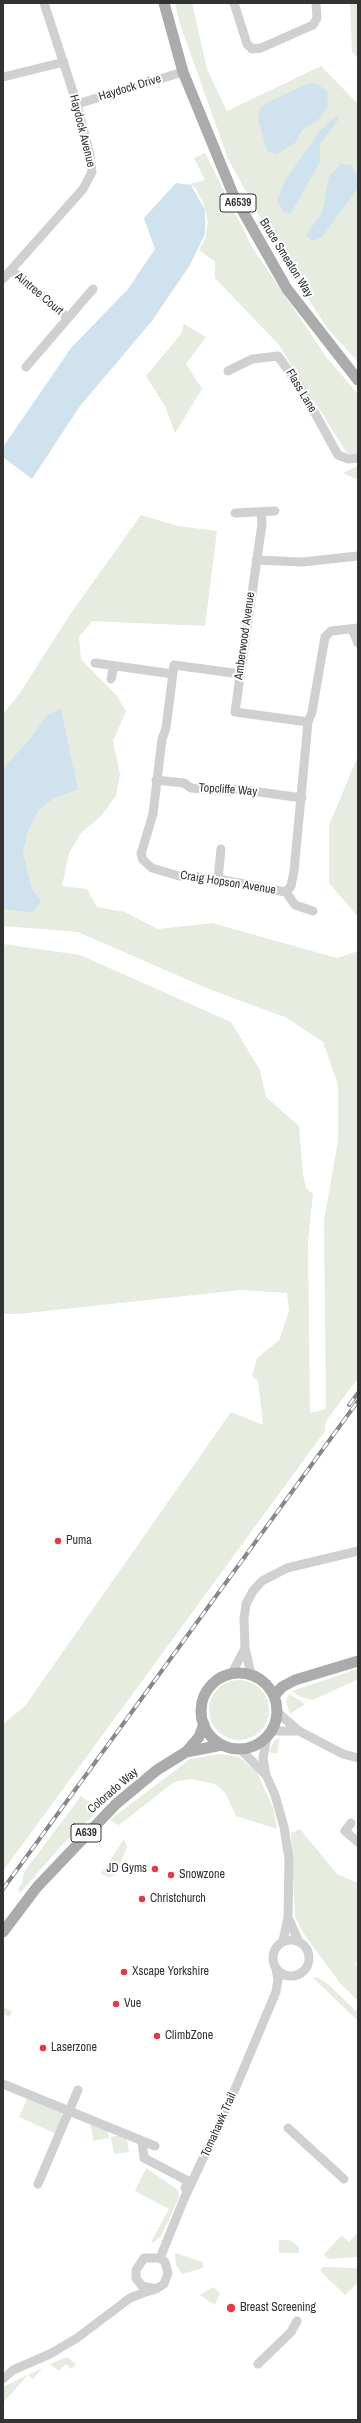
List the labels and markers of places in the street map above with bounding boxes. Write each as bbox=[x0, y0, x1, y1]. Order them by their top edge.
place label: Puma bbox=[66, 1534, 92, 1548]
marker: Puma bbox=[53, 1536, 63, 1546]
place label: JD Gyms bbox=[107, 1862, 147, 1876]
marker: JD Gyms bbox=[150, 1864, 160, 1874]
place label: Snowzone bbox=[179, 1868, 225, 1882]
marker: Snowzone bbox=[166, 1870, 176, 1880]
place label: Christchurch bbox=[150, 1892, 206, 1906]
marker: Christchurch bbox=[137, 1894, 147, 1904]
place label: Xscape Yorkshire bbox=[132, 1965, 209, 1979]
marker: Xscape Yorkshire bbox=[119, 1967, 129, 1977]
place label: Vue bbox=[124, 1997, 141, 2011]
marker: Vue bbox=[111, 1999, 121, 2009]
place label: ClimbZone bbox=[165, 2029, 213, 2043]
marker: ClimbZone bbox=[152, 2031, 162, 2041]
place label: Laserzone bbox=[51, 2041, 97, 2055]
marker: Laserzone bbox=[38, 2043, 48, 2053]
place label: Breast Screening bbox=[240, 2301, 316, 2315]
marker: Breast Screening bbox=[225, 2302, 237, 2314]

